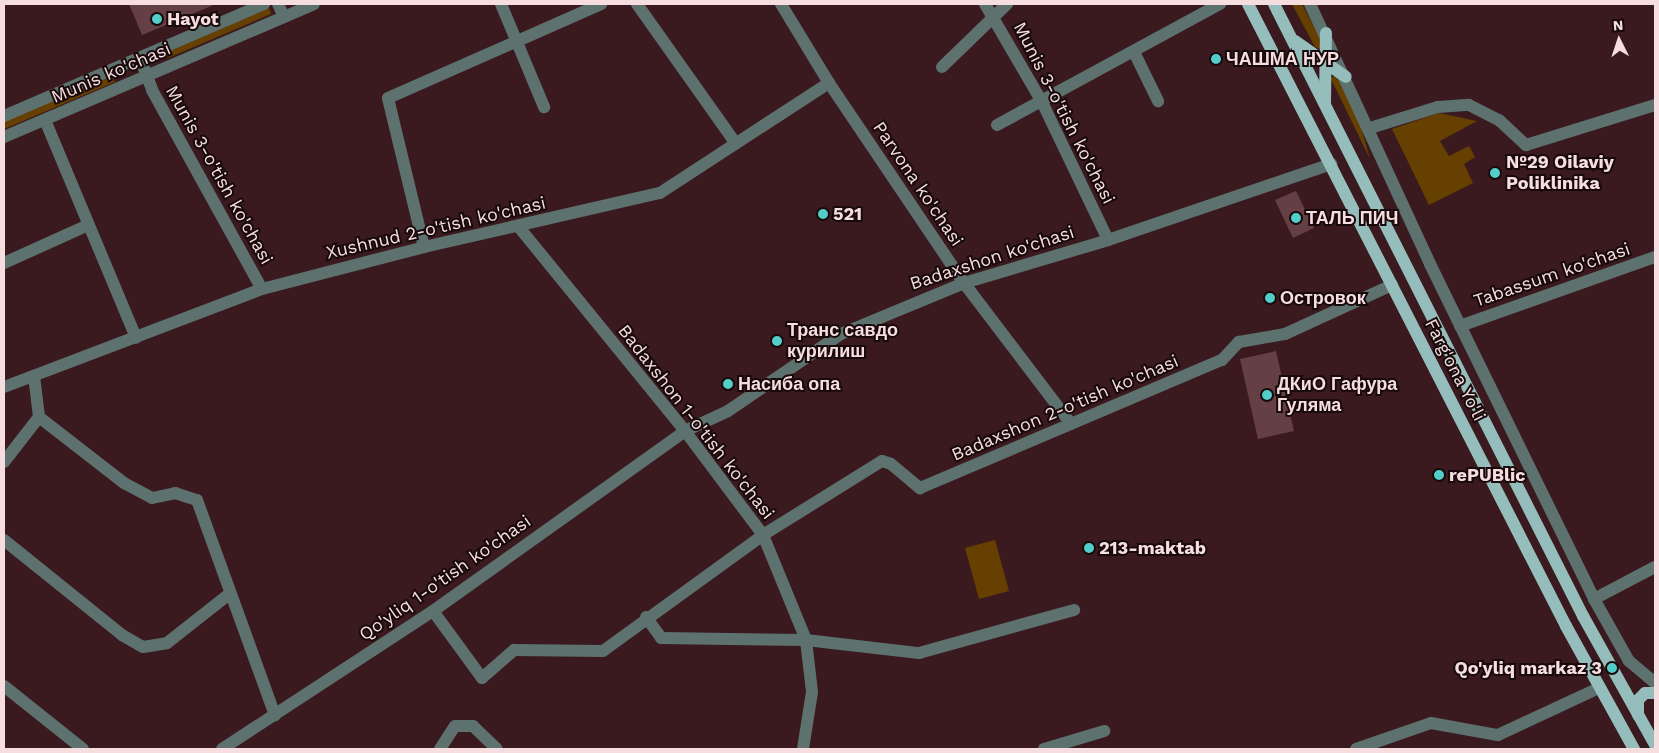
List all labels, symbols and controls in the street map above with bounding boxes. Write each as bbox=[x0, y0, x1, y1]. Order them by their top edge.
place label: Hayot bbox=[167, 8, 219, 30]
marker: Hayot bbox=[151, 13, 163, 25]
north arrow bbox=[1594, 15, 1644, 65]
text: N bbox=[1612, 17, 1624, 33]
street label: Munis 3-o'tish ko'chasi bbox=[1009, 18, 1119, 208]
street label: Munis ko'chasi bbox=[48, 38, 174, 108]
place label: ЧАШМА НУР bbox=[1226, 48, 1339, 70]
marker: ЧАШМА НУР bbox=[1210, 53, 1222, 65]
street label: Munis 3-o'tish ko'chasi bbox=[161, 82, 277, 268]
street label: Parvona ko'chasi bbox=[868, 117, 968, 251]
place label: №29 Oilaviy Poliklinika bbox=[1506, 152, 1614, 194]
marker: №29 Oilaviy Poliklinika bbox=[1488, 166, 1502, 180]
street label: Xushnud 2-o'tish ko'chasi bbox=[324, 192, 548, 264]
place label: 521 bbox=[833, 203, 862, 225]
place label: ТАЛЬ ПИЧ bbox=[1306, 207, 1398, 229]
marker: 521 bbox=[817, 208, 829, 220]
marker: ТАЛЬ ПИЧ bbox=[1290, 212, 1302, 224]
street label: Badaxshon ko'chasi bbox=[907, 221, 1077, 295]
street label: Tabassum ko'chasi bbox=[1471, 238, 1633, 312]
place label: Островок bbox=[1280, 287, 1366, 309]
marker: Островок bbox=[1264, 292, 1276, 304]
street label: Farg'ona Yo'li bbox=[1420, 315, 1490, 425]
street label: Badaxshon 1-o'tish ko'chasi bbox=[613, 320, 779, 524]
place label: Транс савдо курилиш bbox=[787, 320, 898, 362]
marker: Транс савдо курилиш bbox=[771, 335, 783, 347]
street label: Badaxshon 2-o'tish ko'chasi bbox=[948, 350, 1182, 466]
place label: Насиба опа bbox=[738, 373, 840, 395]
place label: ДКиО Гафура Гуляма bbox=[1277, 374, 1397, 416]
marker: Насиба опа bbox=[722, 378, 734, 390]
marker: ДКиО Гафура Гуляма bbox=[1261, 389, 1273, 401]
place label: rePUBlic bbox=[1449, 464, 1525, 486]
marker: rePUBlic bbox=[1433, 469, 1445, 481]
street label: Qo'yliq 1-o'tish ko'chasi bbox=[355, 510, 535, 646]
place label: 213-maktab bbox=[1099, 537, 1206, 559]
marker: 213-maktab bbox=[1083, 542, 1095, 554]
place label: Qo'yliq markaz 3 bbox=[1454, 657, 1602, 679]
marker: Qo'yliq markaz 3 bbox=[1606, 662, 1618, 674]

